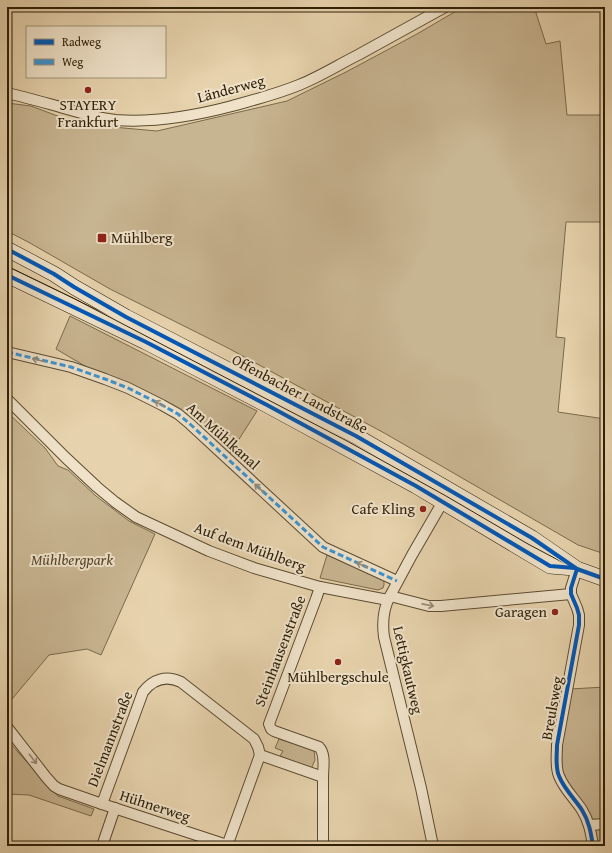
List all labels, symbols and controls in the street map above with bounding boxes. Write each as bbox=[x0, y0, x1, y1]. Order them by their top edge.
legend bbox=[26, 26, 166, 78]
text: Radweg bbox=[62, 33, 101, 50]
text: Weg bbox=[62, 53, 83, 70]
street label: Länderweg bbox=[195, 69, 267, 108]
marker: STAYERY Frankfurt bbox=[83, 85, 93, 95]
place label: STAYERY Frankfurt bbox=[58, 94, 119, 132]
place label: Mühlberg bbox=[111, 227, 173, 248]
marker: Mühlberg bbox=[96, 232, 108, 244]
street label: Offenbacher Landstraße bbox=[228, 349, 372, 438]
one-way arrow bbox=[32, 356, 45, 363]
street label: Am Mühlkanal bbox=[182, 397, 265, 474]
one-way arrow bbox=[154, 400, 166, 407]
one-way arrow bbox=[254, 483, 264, 493]
place label: Cafe Kling bbox=[351, 498, 416, 519]
marker: Cafe Kling bbox=[418, 504, 428, 514]
street label: Auf dem Mühlberg bbox=[191, 517, 309, 577]
park label: Mühlbergpark bbox=[31, 549, 113, 570]
one-way arrow bbox=[356, 561, 368, 568]
street label: Steinhausenstraße bbox=[249, 592, 310, 709]
one-way arrow bbox=[421, 601, 434, 609]
place label: Garagen bbox=[495, 601, 548, 622]
marker: Garagen bbox=[550, 607, 560, 617]
street label: Lettigkautweg bbox=[388, 624, 429, 716]
marker: Mühlbergschule bbox=[333, 657, 343, 667]
place label: Mühlbergschule bbox=[287, 666, 389, 687]
street label: Breulsweg bbox=[536, 674, 568, 742]
street label: Dielmannstraße bbox=[82, 688, 137, 790]
one-way arrow bbox=[28, 754, 37, 765]
street label: Hühnerweg bbox=[117, 784, 194, 827]

